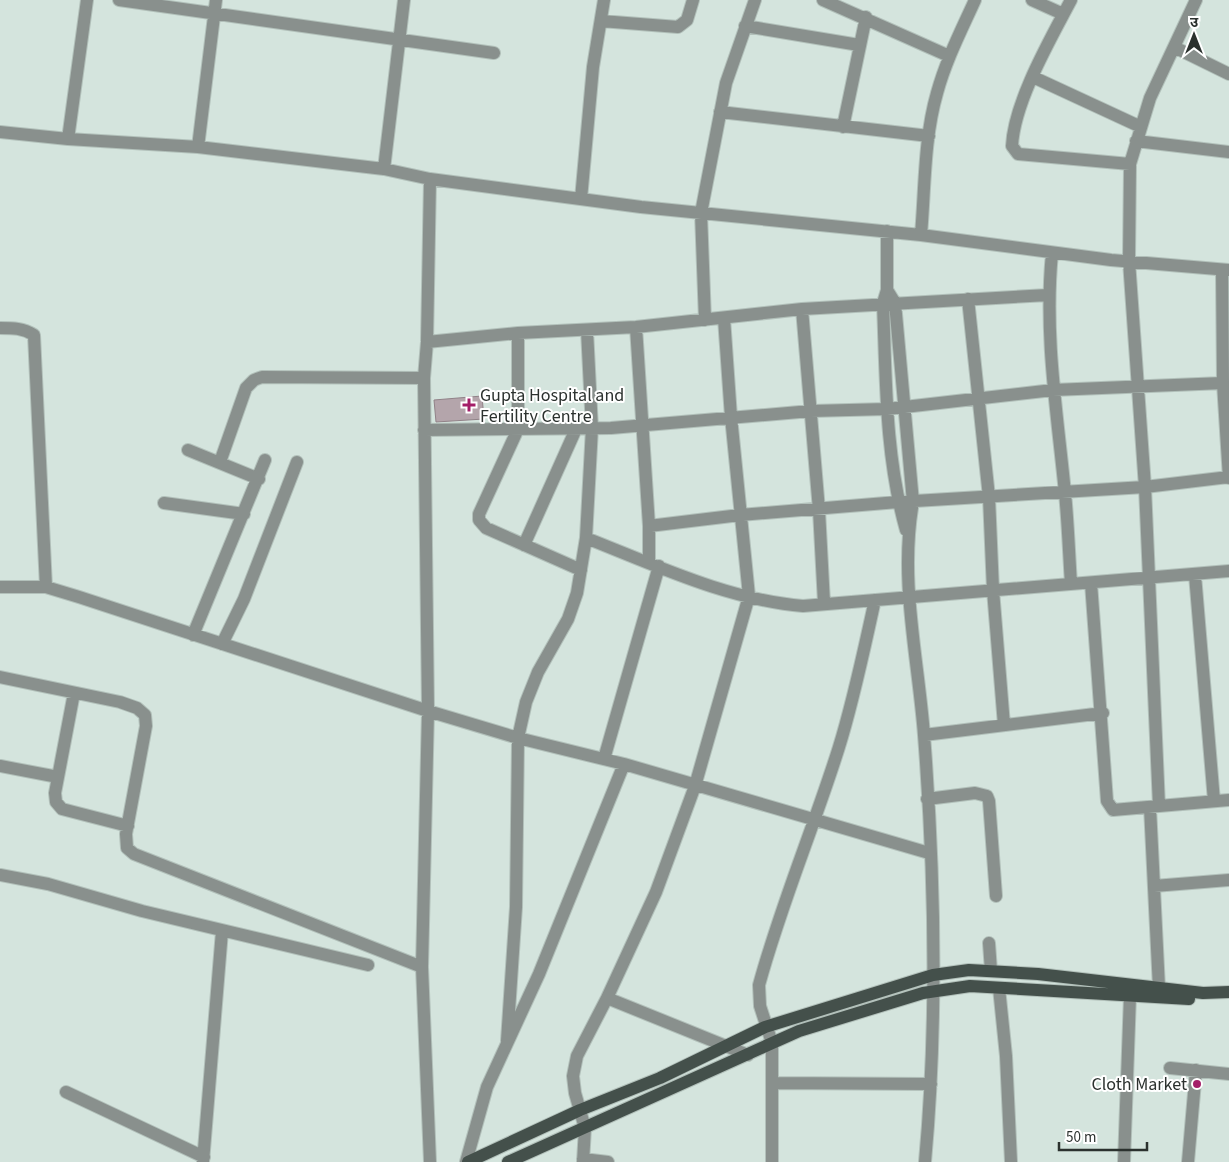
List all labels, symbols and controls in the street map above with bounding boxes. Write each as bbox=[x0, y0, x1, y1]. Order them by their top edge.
north arrow bbox=[1169, 10, 1219, 60]
text: उ bbox=[1190, 13, 1199, 33]
place label: Gupta Hospital and Fertility Centre bbox=[480, 383, 624, 429]
marker: Gupta Hospital and Fertility Centre bbox=[462, 398, 476, 412]
place label: Cloth Market bbox=[1091, 1072, 1187, 1097]
marker: Cloth Market bbox=[1191, 1078, 1203, 1090]
scale bar bbox=[1059, 1120, 1146, 1152]
text: 50 m bbox=[1066, 1127, 1096, 1148]

